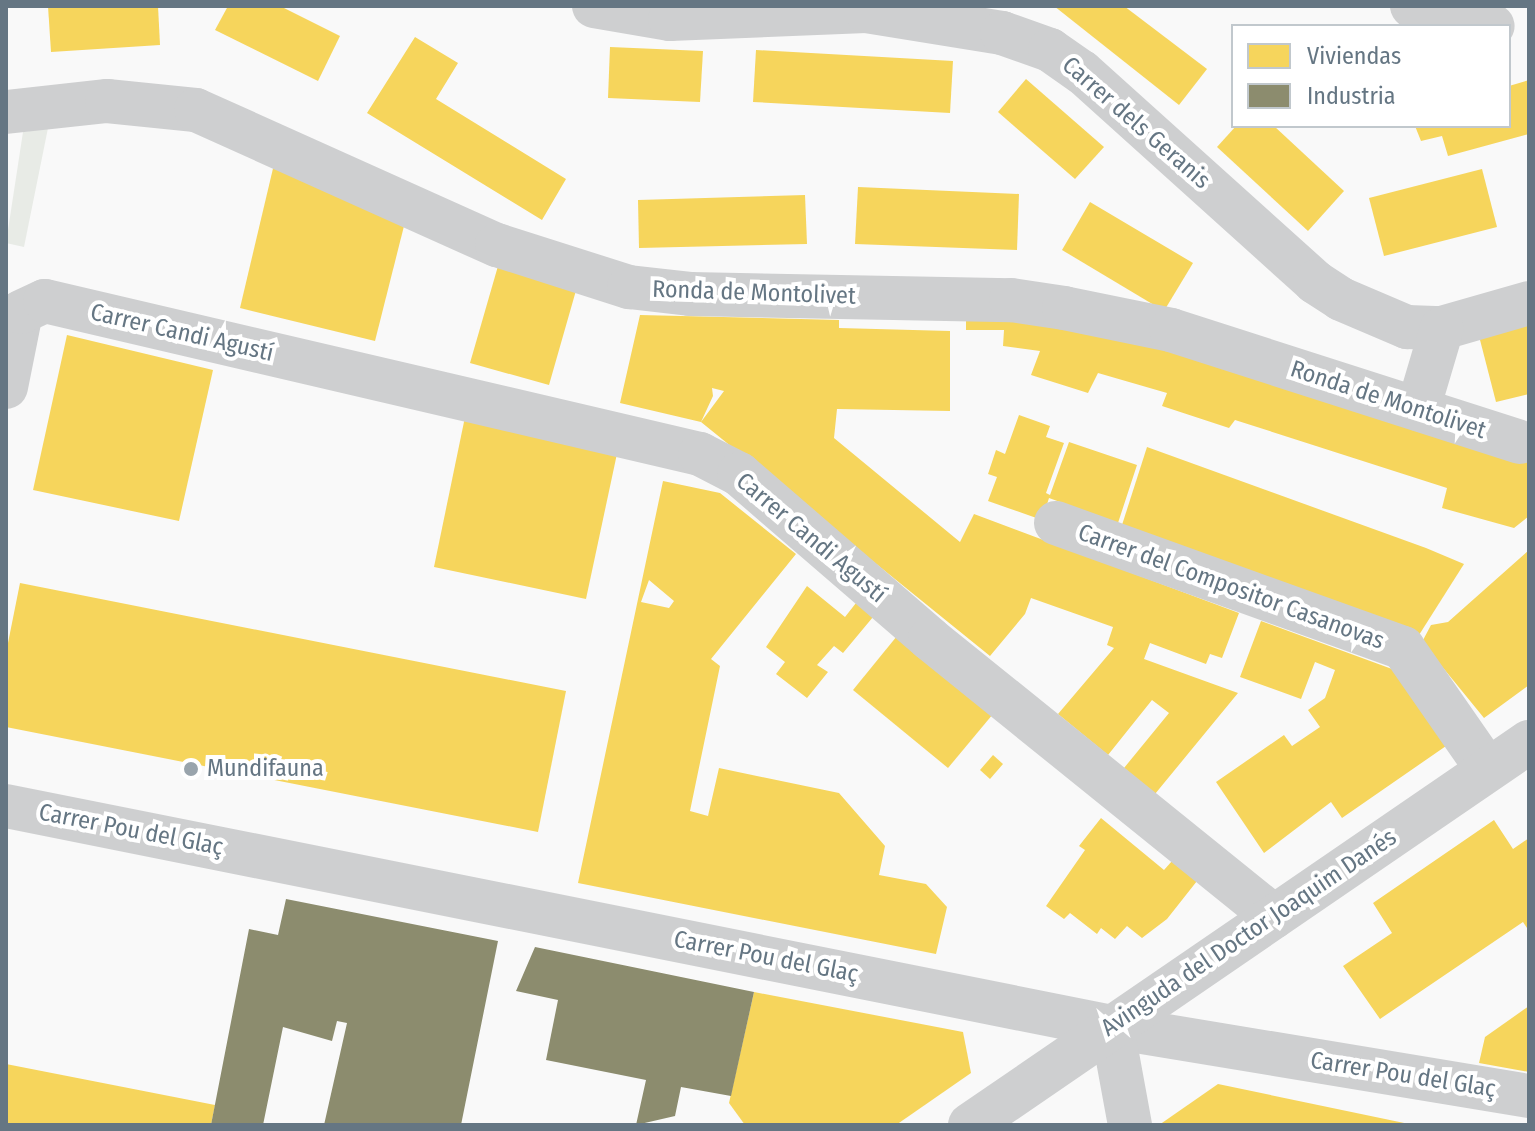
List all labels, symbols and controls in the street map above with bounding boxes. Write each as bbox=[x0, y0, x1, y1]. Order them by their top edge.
legend bbox=[1231, 24, 1511, 128]
text: Viviendas bbox=[1307, 42, 1401, 70]
street label: Carrer dels Geranis bbox=[1056, 51, 1216, 195]
text: Industria bbox=[1307, 82, 1396, 110]
street label: Ronda de Montolivet bbox=[652, 275, 856, 311]
street label: Carrer Candi Agustí bbox=[88, 298, 276, 368]
street label: Ronda de Montolivet bbox=[1287, 355, 1489, 445]
street label: Carrer Candi Agustí bbox=[730, 467, 892, 609]
street label: Carrer del Compositor Casanovas bbox=[1074, 518, 1388, 656]
place label: Mundifauna bbox=[207, 755, 324, 783]
marker: Mundifauna bbox=[182, 760, 200, 778]
street label: Carrer Pou del Glaç bbox=[36, 798, 226, 862]
street label: Avinguda del Doctor Joaquim Danés bbox=[1096, 823, 1402, 1043]
street label: Carrer Pou del Glaç bbox=[671, 925, 861, 989]
street label: Carrer Pou del Glaç bbox=[1308, 1046, 1498, 1104]

